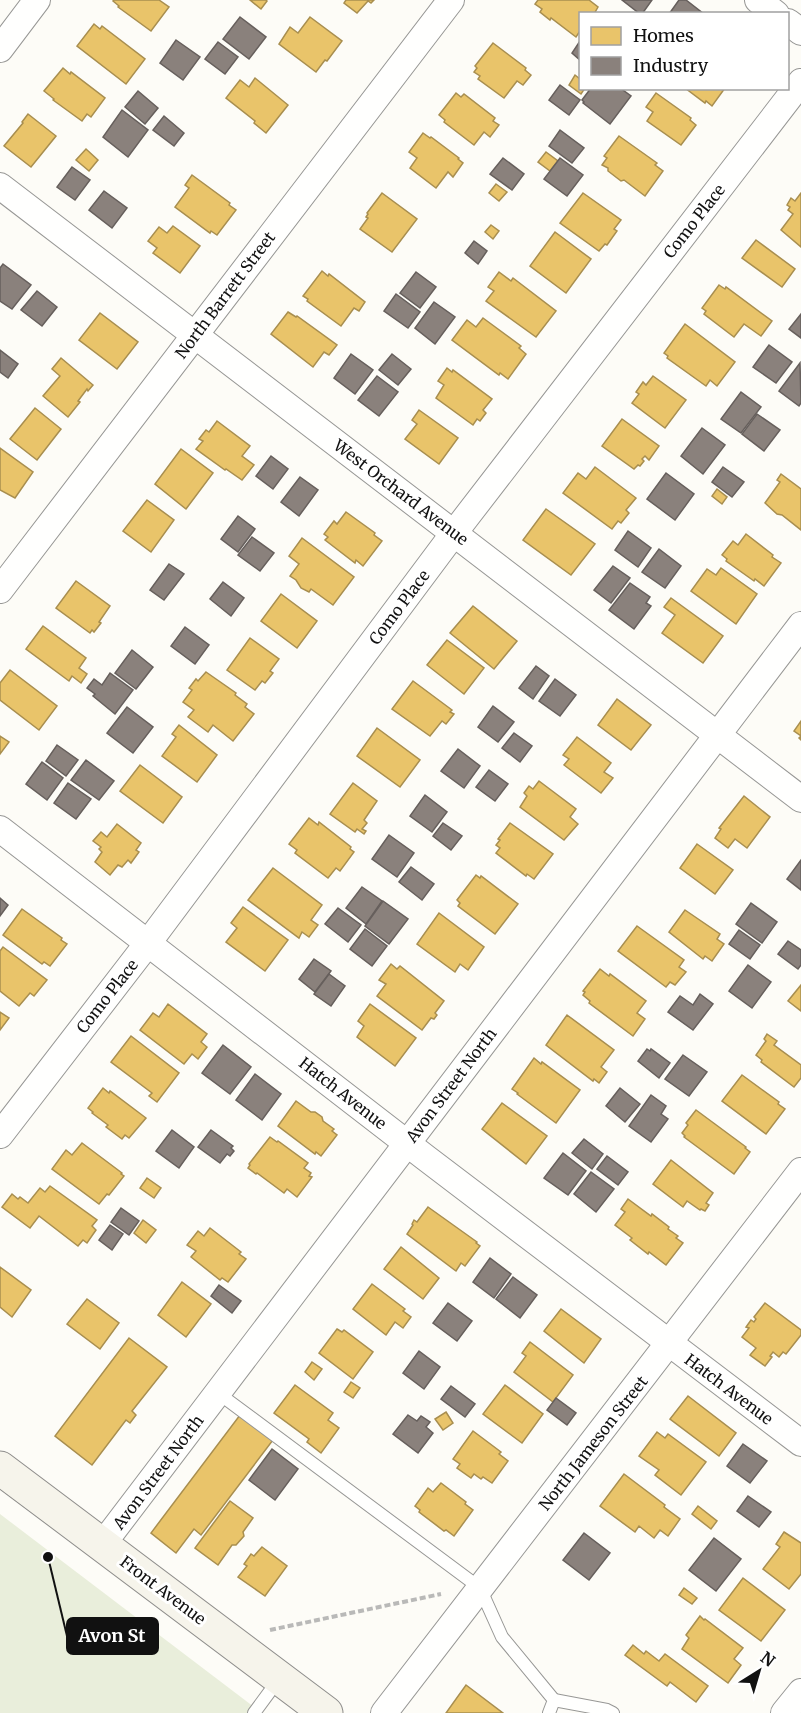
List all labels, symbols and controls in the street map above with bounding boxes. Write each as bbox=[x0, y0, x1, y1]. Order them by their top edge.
legend bbox=[579, 12, 789, 90]
text: Homes bbox=[633, 24, 694, 47]
text: Industry bbox=[633, 54, 709, 77]
street label: Como Place bbox=[659, 180, 729, 262]
street label: North Barrett Street bbox=[171, 227, 280, 362]
street label: West Orchard Avenue bbox=[329, 434, 472, 549]
street label: Como Place bbox=[364, 566, 434, 648]
street label: Como Place bbox=[72, 955, 142, 1037]
street label: Avon Street North bbox=[401, 1024, 501, 1147]
street label: Hatch Avenue bbox=[295, 1053, 391, 1133]
street label: Hatch Avenue bbox=[681, 1349, 777, 1429]
street label: North Jameson Street bbox=[534, 1371, 652, 1514]
street label: Avon Street North bbox=[108, 1411, 208, 1534]
street label: Front Avenue bbox=[116, 1551, 210, 1629]
callout: Avon St bbox=[67, 1618, 158, 1654]
text: Avon St bbox=[77, 1624, 146, 1647]
north arrow bbox=[729, 1641, 789, 1701]
text: N bbox=[757, 1647, 779, 1671]

